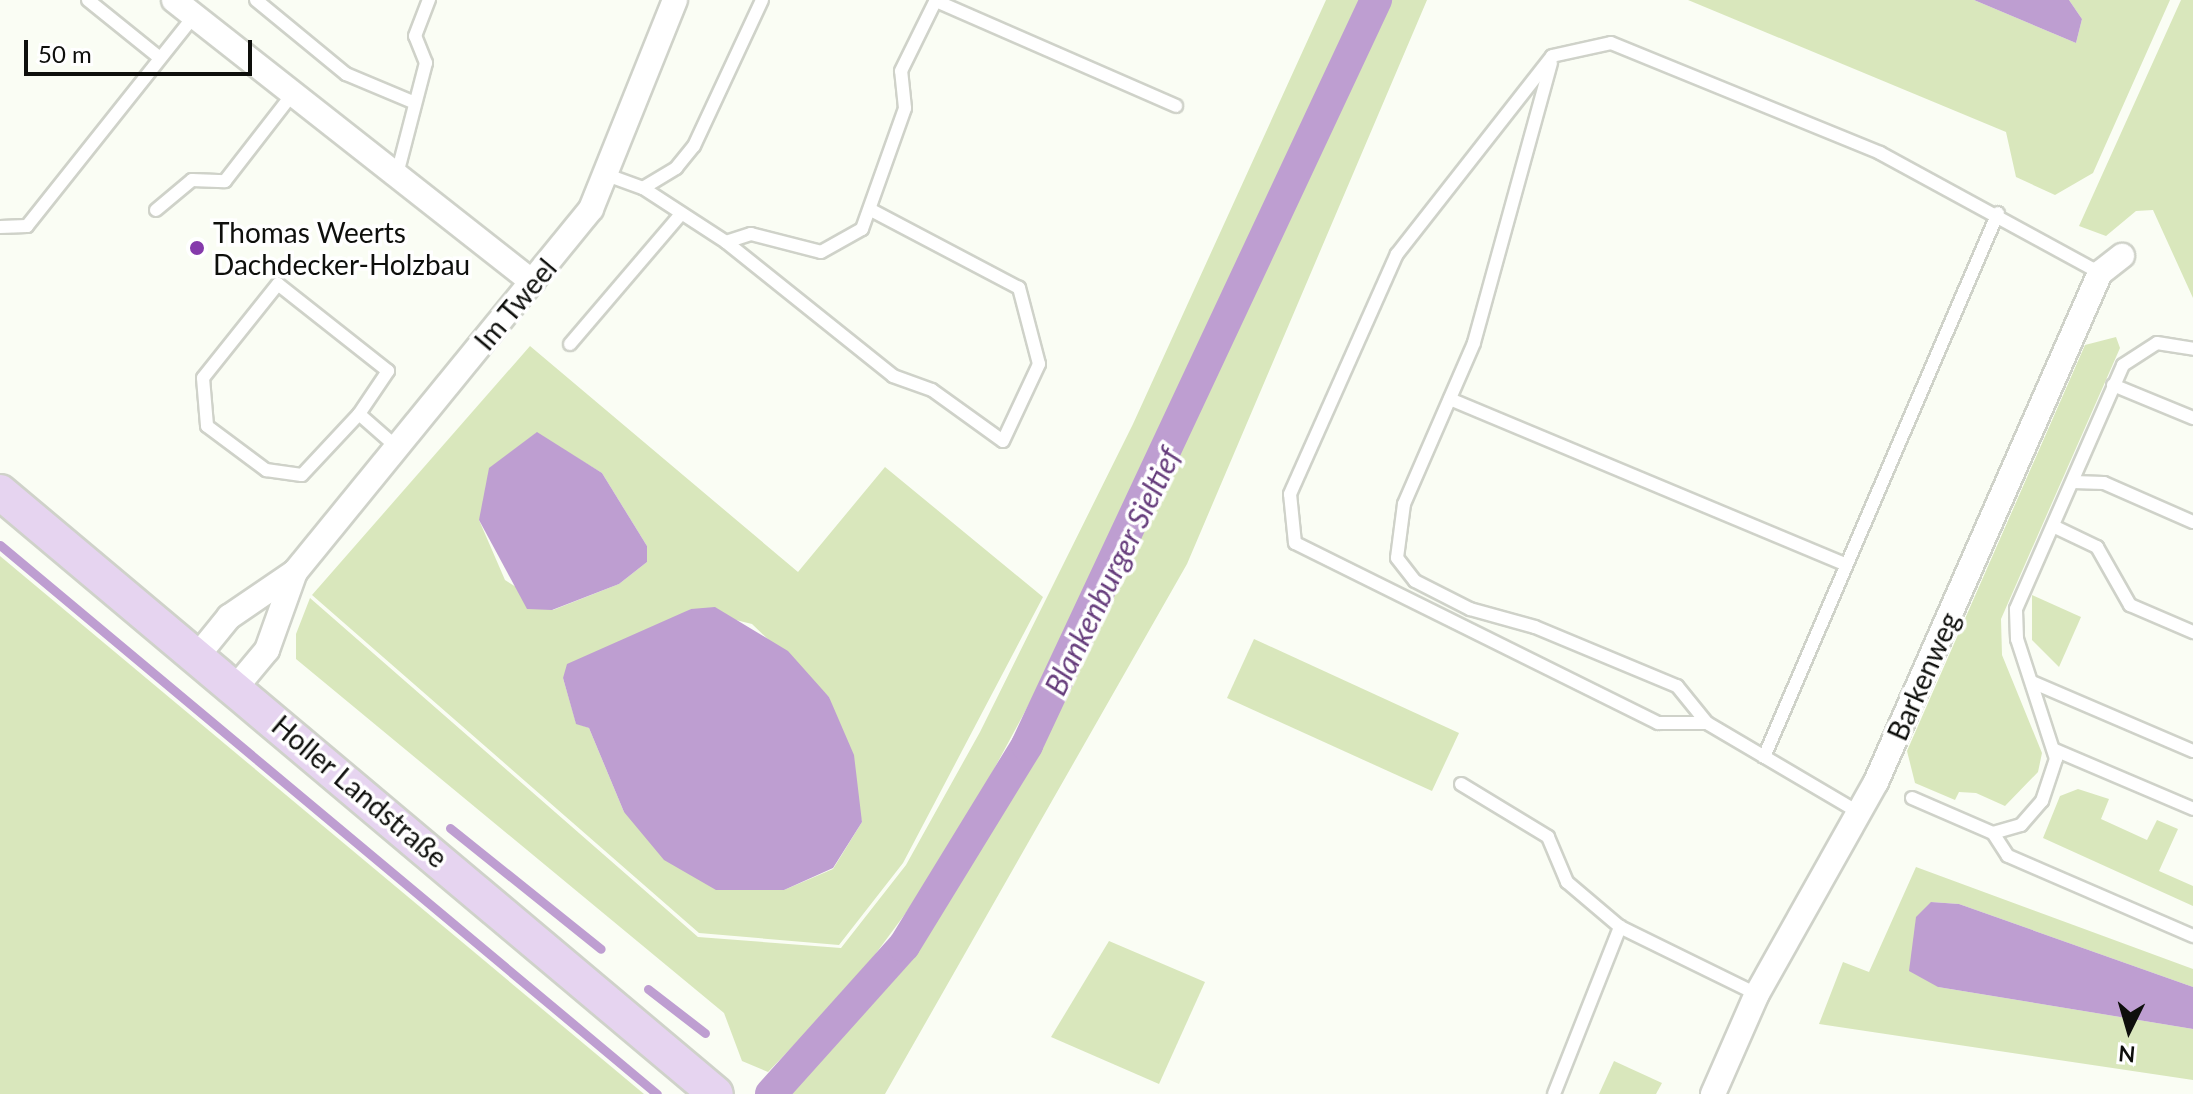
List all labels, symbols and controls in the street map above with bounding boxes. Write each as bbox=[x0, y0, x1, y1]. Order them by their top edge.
scale bar bbox=[28, 24, 256, 74]
text: 50 m bbox=[38, 39, 92, 68]
place label: Thomas Weerts Dachdecker-Holzbau bbox=[213, 215, 470, 281]
marker: Thomas Weerts Dachdecker-Holzbau bbox=[188, 239, 206, 257]
street label: Im Tweel bbox=[467, 251, 563, 357]
water label: Blankenburger Sieltief bbox=[1036, 441, 1188, 701]
street label: Barkenweg bbox=[1880, 607, 1966, 745]
street label: Holler Landstraße bbox=[265, 708, 455, 874]
north arrow bbox=[2089, 990, 2169, 1070]
text: N bbox=[2117, 1040, 2136, 1069]

